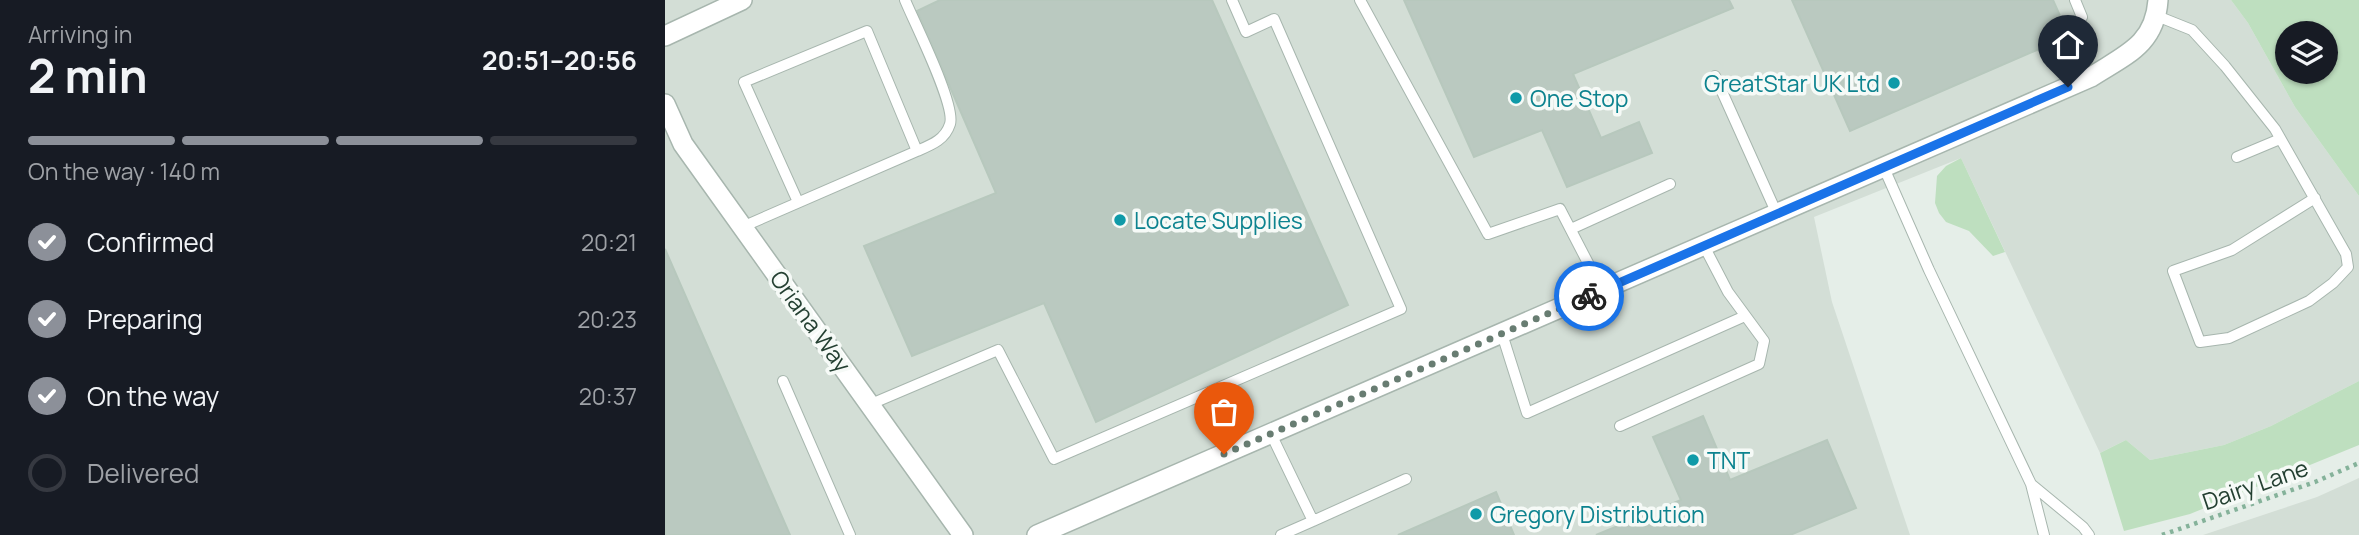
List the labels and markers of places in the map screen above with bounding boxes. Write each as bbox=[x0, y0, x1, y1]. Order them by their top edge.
pin bbox=[2038, 15, 2098, 87]
place label: GreatStar UK Ltd bbox=[1704, 67, 1880, 99]
marker: GreatStar UK Ltd bbox=[1886, 75, 1902, 91]
place label: One Stop bbox=[1530, 82, 1628, 114]
marker: One Stop bbox=[1508, 90, 1524, 106]
place label: Locate Supplies bbox=[1134, 204, 1303, 236]
marker: Locate Supplies bbox=[1112, 212, 1128, 228]
pin bbox=[1194, 382, 1254, 454]
place label: TNT bbox=[1707, 444, 1750, 476]
marker: TNT bbox=[1685, 452, 1701, 468]
place label: Gregory Distribution bbox=[1490, 498, 1705, 530]
marker: Gregory Distribution bbox=[1468, 506, 1484, 522]

